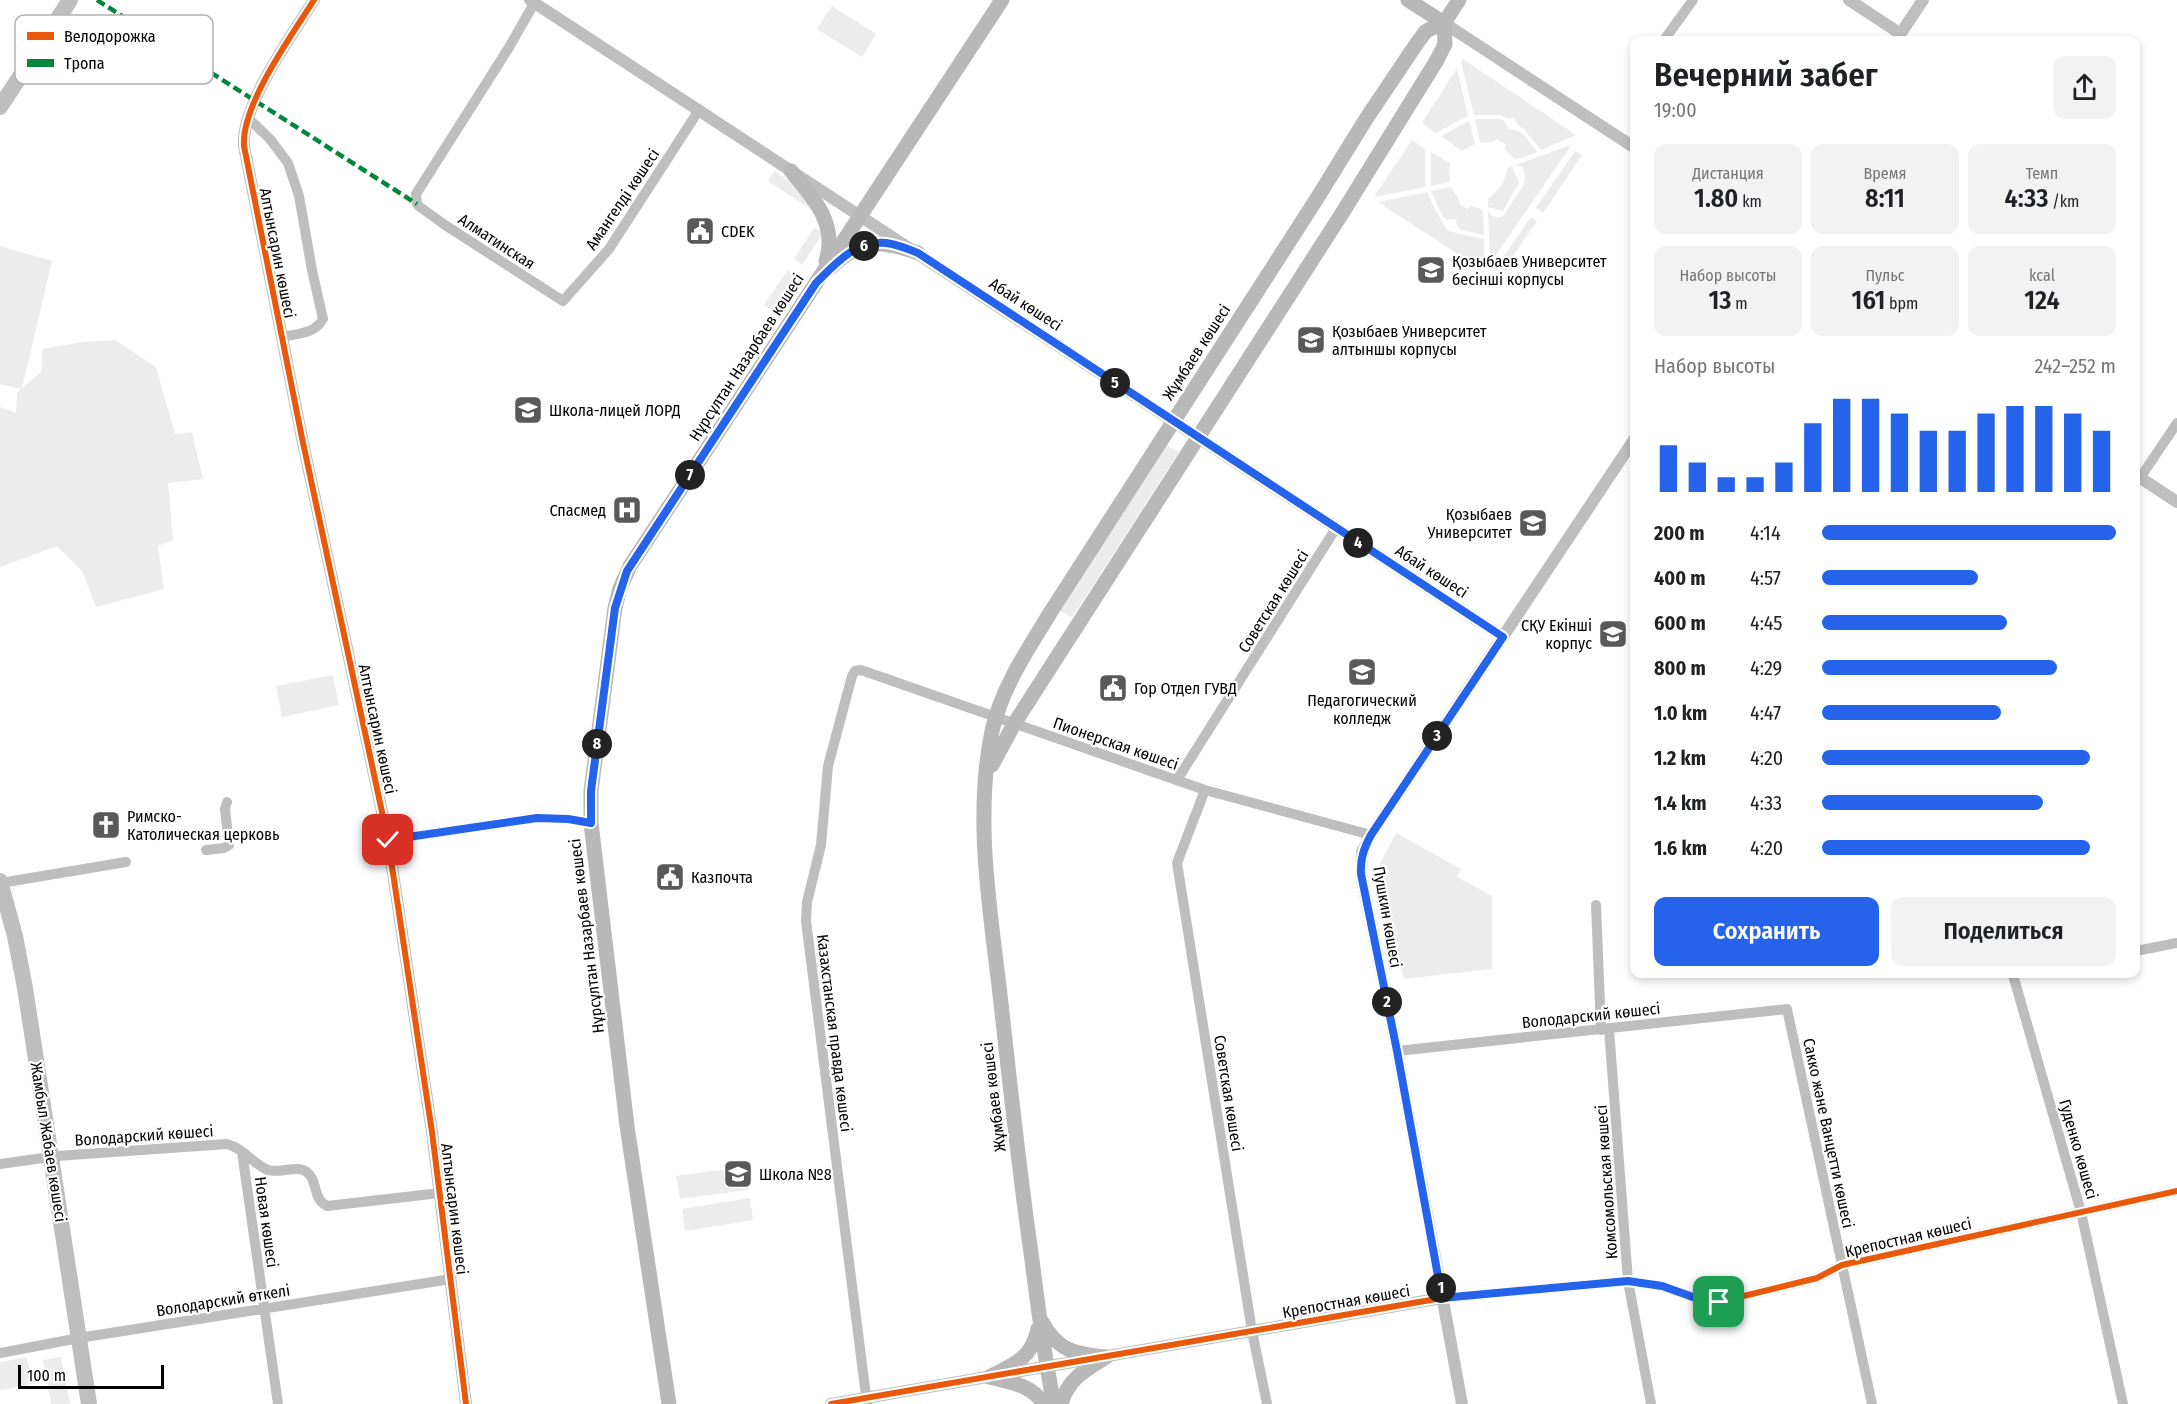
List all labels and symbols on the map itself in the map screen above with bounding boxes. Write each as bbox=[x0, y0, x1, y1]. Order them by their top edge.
legend bbox=[15, 15, 213, 84]
text: Велодорожка bbox=[64, 27, 156, 46]
text: Тропа bbox=[64, 54, 105, 73]
street label: Амангелді көшесі bbox=[582, 145, 663, 254]
street label: Алтынсарин көшесі bbox=[256, 186, 299, 320]
street label: Алматинская bbox=[455, 210, 539, 273]
public building icon: CDEK bbox=[684, 215, 716, 247]
place label: CDEK bbox=[721, 222, 755, 241]
pin: 6 bbox=[849, 231, 879, 261]
place label: Қозыбаев Университет бесінші корпусы bbox=[1452, 252, 1607, 289]
school or university icon: Қозыбаев Университет бесінші корпусы bbox=[1415, 254, 1447, 286]
street label: Нұрсұлтан Назарбаев көшесі bbox=[685, 270, 808, 445]
street label: Абай көшесі bbox=[986, 274, 1066, 335]
street label: Жұмбаев көшесі bbox=[1158, 301, 1234, 404]
place label: Қозыбаев Университет алтыншы корпусы bbox=[1332, 322, 1487, 359]
school or university icon: Қозыбаев Университет алтыншы корпусы bbox=[1295, 324, 1327, 356]
pin: 5 bbox=[1100, 368, 1130, 398]
school or university icon: Школа-лицей ЛОРД bbox=[512, 394, 544, 426]
place label: Школа-лицей ЛОРД bbox=[549, 401, 681, 420]
pin: 7 bbox=[675, 460, 705, 490]
hospital icon: Спасмед bbox=[611, 494, 643, 526]
place label: Спасмед bbox=[549, 501, 606, 520]
place label: Қозыбаев Университет bbox=[1427, 505, 1512, 542]
school or university icon: Қозыбаев Университет bbox=[1517, 507, 1549, 539]
pin: 4 bbox=[1343, 528, 1373, 558]
street label: Абай көшесі bbox=[1392, 541, 1472, 602]
street label: Советская көшесі bbox=[1234, 546, 1313, 656]
place label: СҚУ Екінші корпус bbox=[1521, 616, 1592, 653]
school or university icon: СҚУ Екінші корпус bbox=[1597, 618, 1629, 650]
school or university icon: Педагогический колледж bbox=[1346, 656, 1378, 688]
street label: Алтынсарин көшесі bbox=[354, 662, 401, 796]
public building icon: Гор Отдел ГУВД bbox=[1097, 672, 1129, 704]
place label: Гор Отдел ГУВД bbox=[1134, 679, 1237, 698]
place label: Педагогический колледж bbox=[1307, 691, 1417, 728]
street label: Пионерская көшесі bbox=[1051, 713, 1181, 774]
pin: 3 bbox=[1422, 721, 1452, 751]
pin: 8 bbox=[582, 729, 612, 759]
place label: Римско- Католическая церковь bbox=[127, 807, 280, 844]
church icon: Римско- Католическая церковь bbox=[90, 809, 122, 841]
pin bbox=[362, 814, 413, 865]
street label: Нұрсұлтан Назарбаев көшесі bbox=[565, 838, 608, 1034]
public building icon: Казпочта bbox=[654, 861, 686, 893]
street label: Пушкин көшесі bbox=[1369, 865, 1406, 969]
place label: Казпочта bbox=[691, 868, 753, 887]
street label: Казахстанская правда көшесі bbox=[813, 933, 856, 1133]
pin: 2 bbox=[1372, 987, 1402, 1017]
street label: Володарский көшесі bbox=[1521, 999, 1661, 1032]
street label: Советская көшесі bbox=[1210, 1034, 1247, 1153]
street label: Сакко және Ванцетти көшесі bbox=[1799, 1036, 1858, 1230]
street label: Жұмбаев көшесі bbox=[977, 1041, 1010, 1153]
street label: Жамбыл Жабаев көшесі bbox=[26, 1061, 71, 1223]
street label: Гуденко көшесі bbox=[2055, 1097, 2102, 1201]
street label: Комсомольская көшесі bbox=[1592, 1104, 1621, 1260]
street label: Володарский көшесі bbox=[74, 1121, 214, 1150]
street label: Алтынсарин көшесі bbox=[437, 1142, 472, 1276]
school or university icon: Школа №8 bbox=[722, 1158, 754, 1190]
place label: Школа №8 bbox=[759, 1165, 832, 1184]
street label: Новая көшесі bbox=[251, 1175, 282, 1269]
street label: Крепостная көшесі bbox=[1843, 1214, 1973, 1261]
pin: 1 bbox=[1426, 1273, 1456, 1303]
pin bbox=[1693, 1276, 1744, 1327]
street label: Володарский өткелі bbox=[155, 1281, 291, 1320]
street label: Крепостная көшесі bbox=[1281, 1281, 1411, 1322]
scale bar bbox=[18, 1362, 164, 1390]

